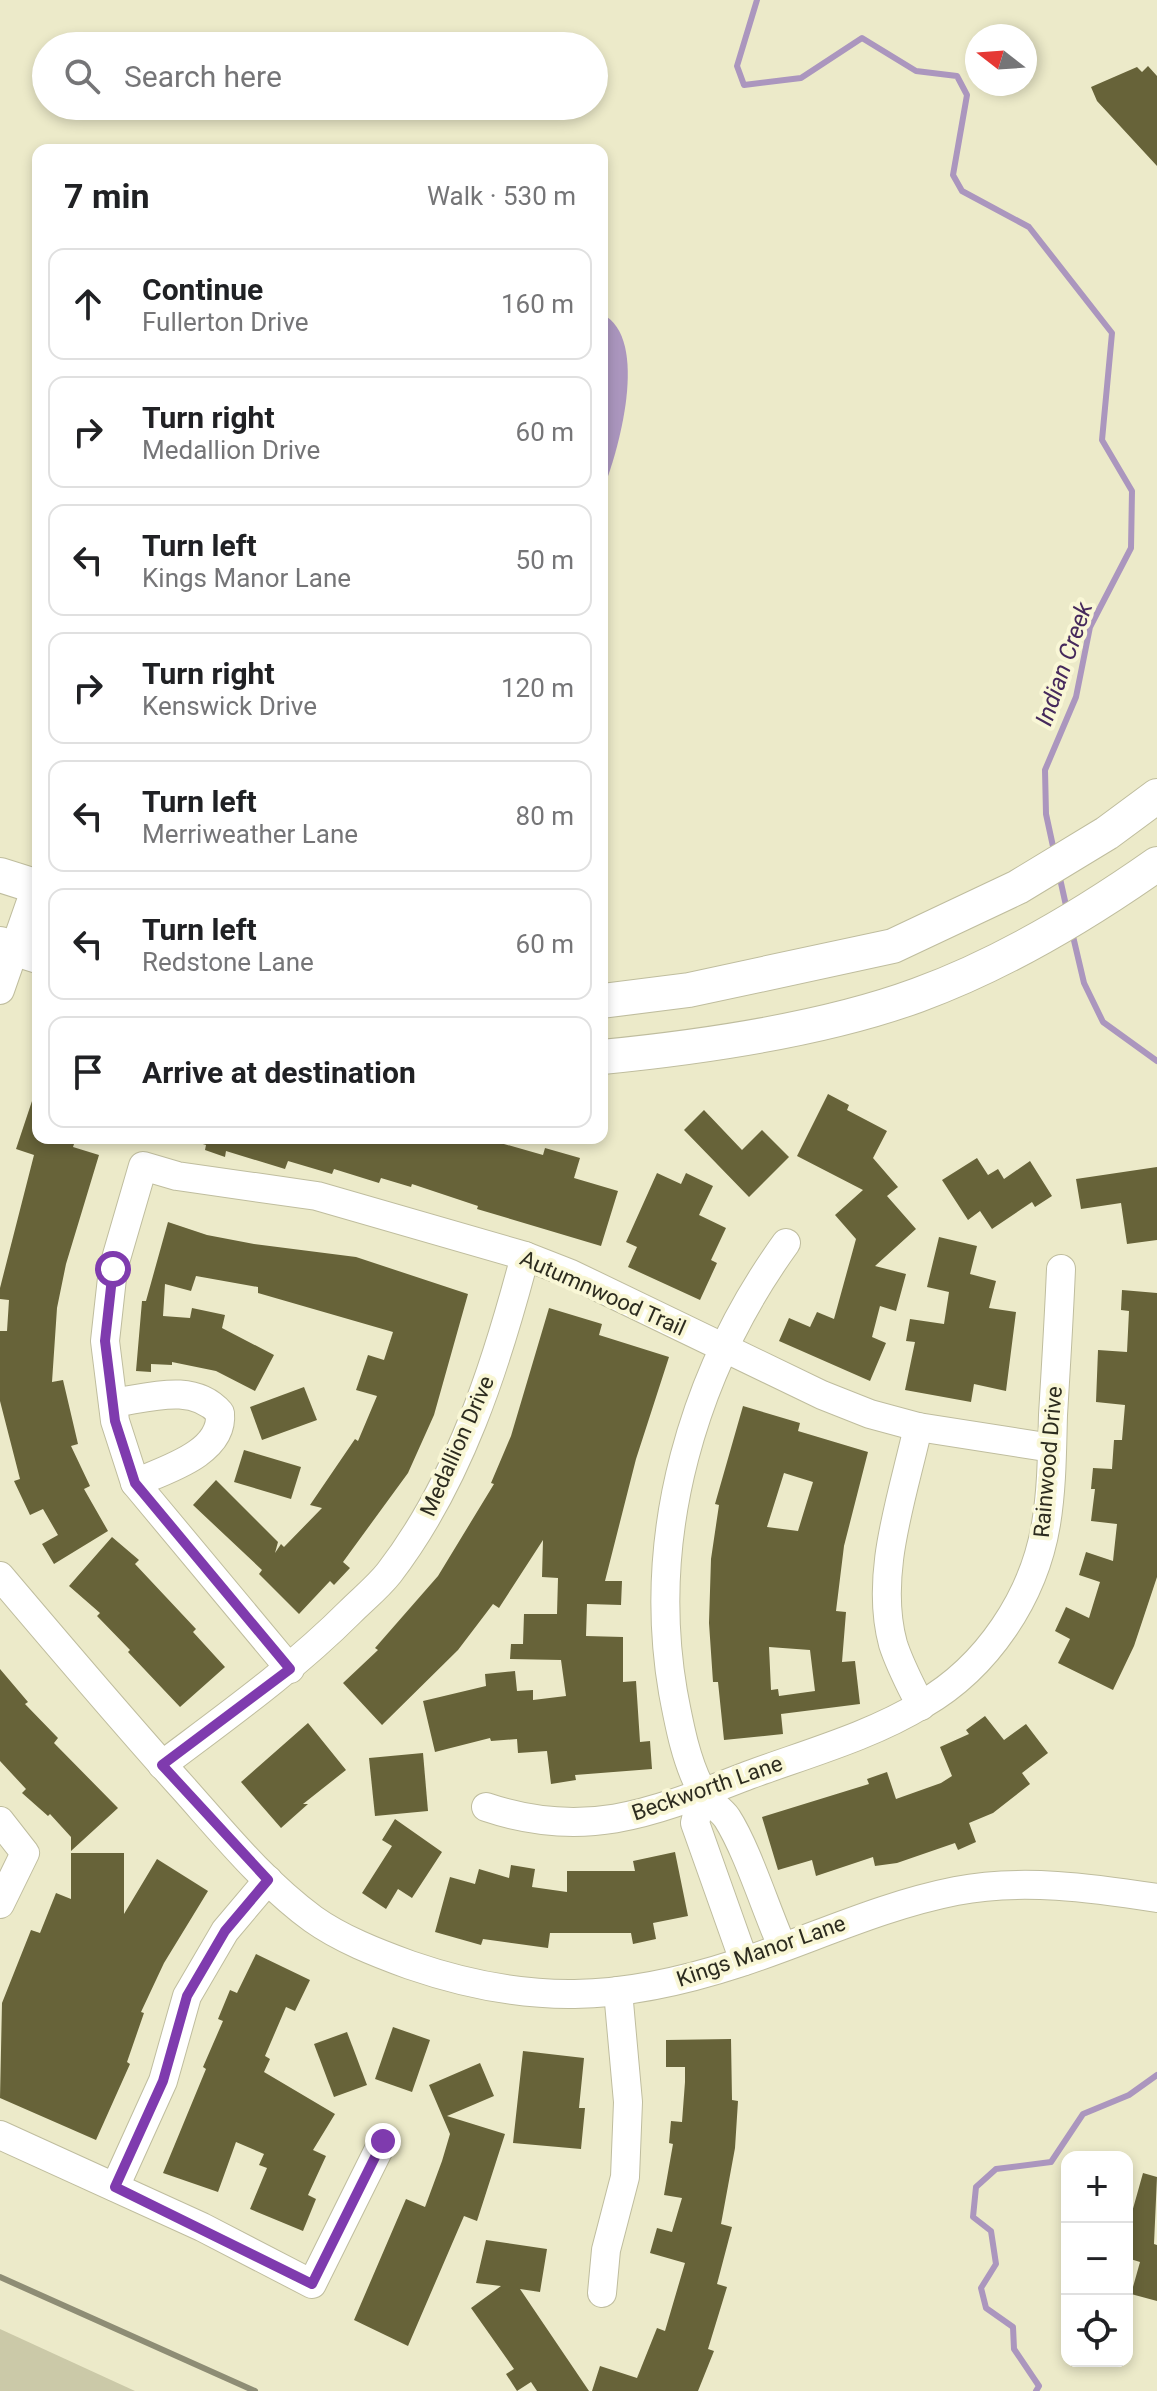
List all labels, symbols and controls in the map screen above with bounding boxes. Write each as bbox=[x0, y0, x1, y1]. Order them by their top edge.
north arrow bbox=[965, 24, 1037, 96]
search box bbox=[32, 32, 608, 120]
icon: search bbox=[60, 54, 104, 98]
text: Search here bbox=[124, 59, 282, 94]
text: 7 min bbox=[64, 176, 149, 216]
text: Walk · 530 m bbox=[427, 181, 576, 211]
text: Continue bbox=[142, 272, 263, 307]
icon: ahead bbox=[66, 282, 110, 326]
text: 160 m bbox=[501, 289, 574, 319]
text: Fullerton Drive bbox=[142, 307, 309, 337]
text: Turn right bbox=[142, 400, 275, 435]
icon: right bbox=[66, 410, 110, 454]
text: 60 m bbox=[516, 417, 574, 447]
text: Medallion Drive bbox=[142, 435, 320, 465]
text: Turn left bbox=[142, 528, 257, 563]
icon: left bbox=[66, 538, 110, 582]
text: 50 m bbox=[516, 545, 574, 575]
text: Kings Manor Lane bbox=[142, 563, 351, 593]
water label: Indian Creek bbox=[1030, 597, 1099, 729]
text: Turn right bbox=[142, 656, 275, 691]
icon: right bbox=[66, 666, 110, 710]
text: 120 m bbox=[501, 673, 574, 703]
text: Kenswick Drive bbox=[142, 691, 317, 721]
text: Turn left bbox=[142, 784, 257, 819]
icon: left bbox=[66, 794, 110, 838]
text: 80 m bbox=[516, 801, 574, 831]
text: Merriweather Lane bbox=[142, 819, 358, 849]
text: Turn left bbox=[142, 912, 257, 947]
icon: left bbox=[66, 922, 110, 966]
text: 60 m bbox=[516, 929, 574, 959]
text: Redstone Lane bbox=[142, 947, 314, 977]
icon: arrive bbox=[66, 1050, 110, 1094]
text: Arrive at destination bbox=[142, 1055, 416, 1090]
street label: Autumnwood Trail bbox=[517, 1245, 689, 1341]
route start bbox=[95, 1251, 131, 1287]
street label: Medallion Drive bbox=[415, 1372, 499, 1520]
street label: Rainwood Drive bbox=[1029, 1385, 1067, 1539]
street label: Beckworth Lane bbox=[628, 1751, 786, 1825]
street label: Kings Manor Lane bbox=[673, 1910, 849, 1992]
route end bbox=[365, 2123, 401, 2159]
map controls bbox=[1061, 2151, 1133, 2367]
button: + bbox=[1061, 2151, 1133, 2223]
button: − bbox=[1061, 2223, 1133, 2295]
button: locate bbox=[1061, 2295, 1133, 2367]

